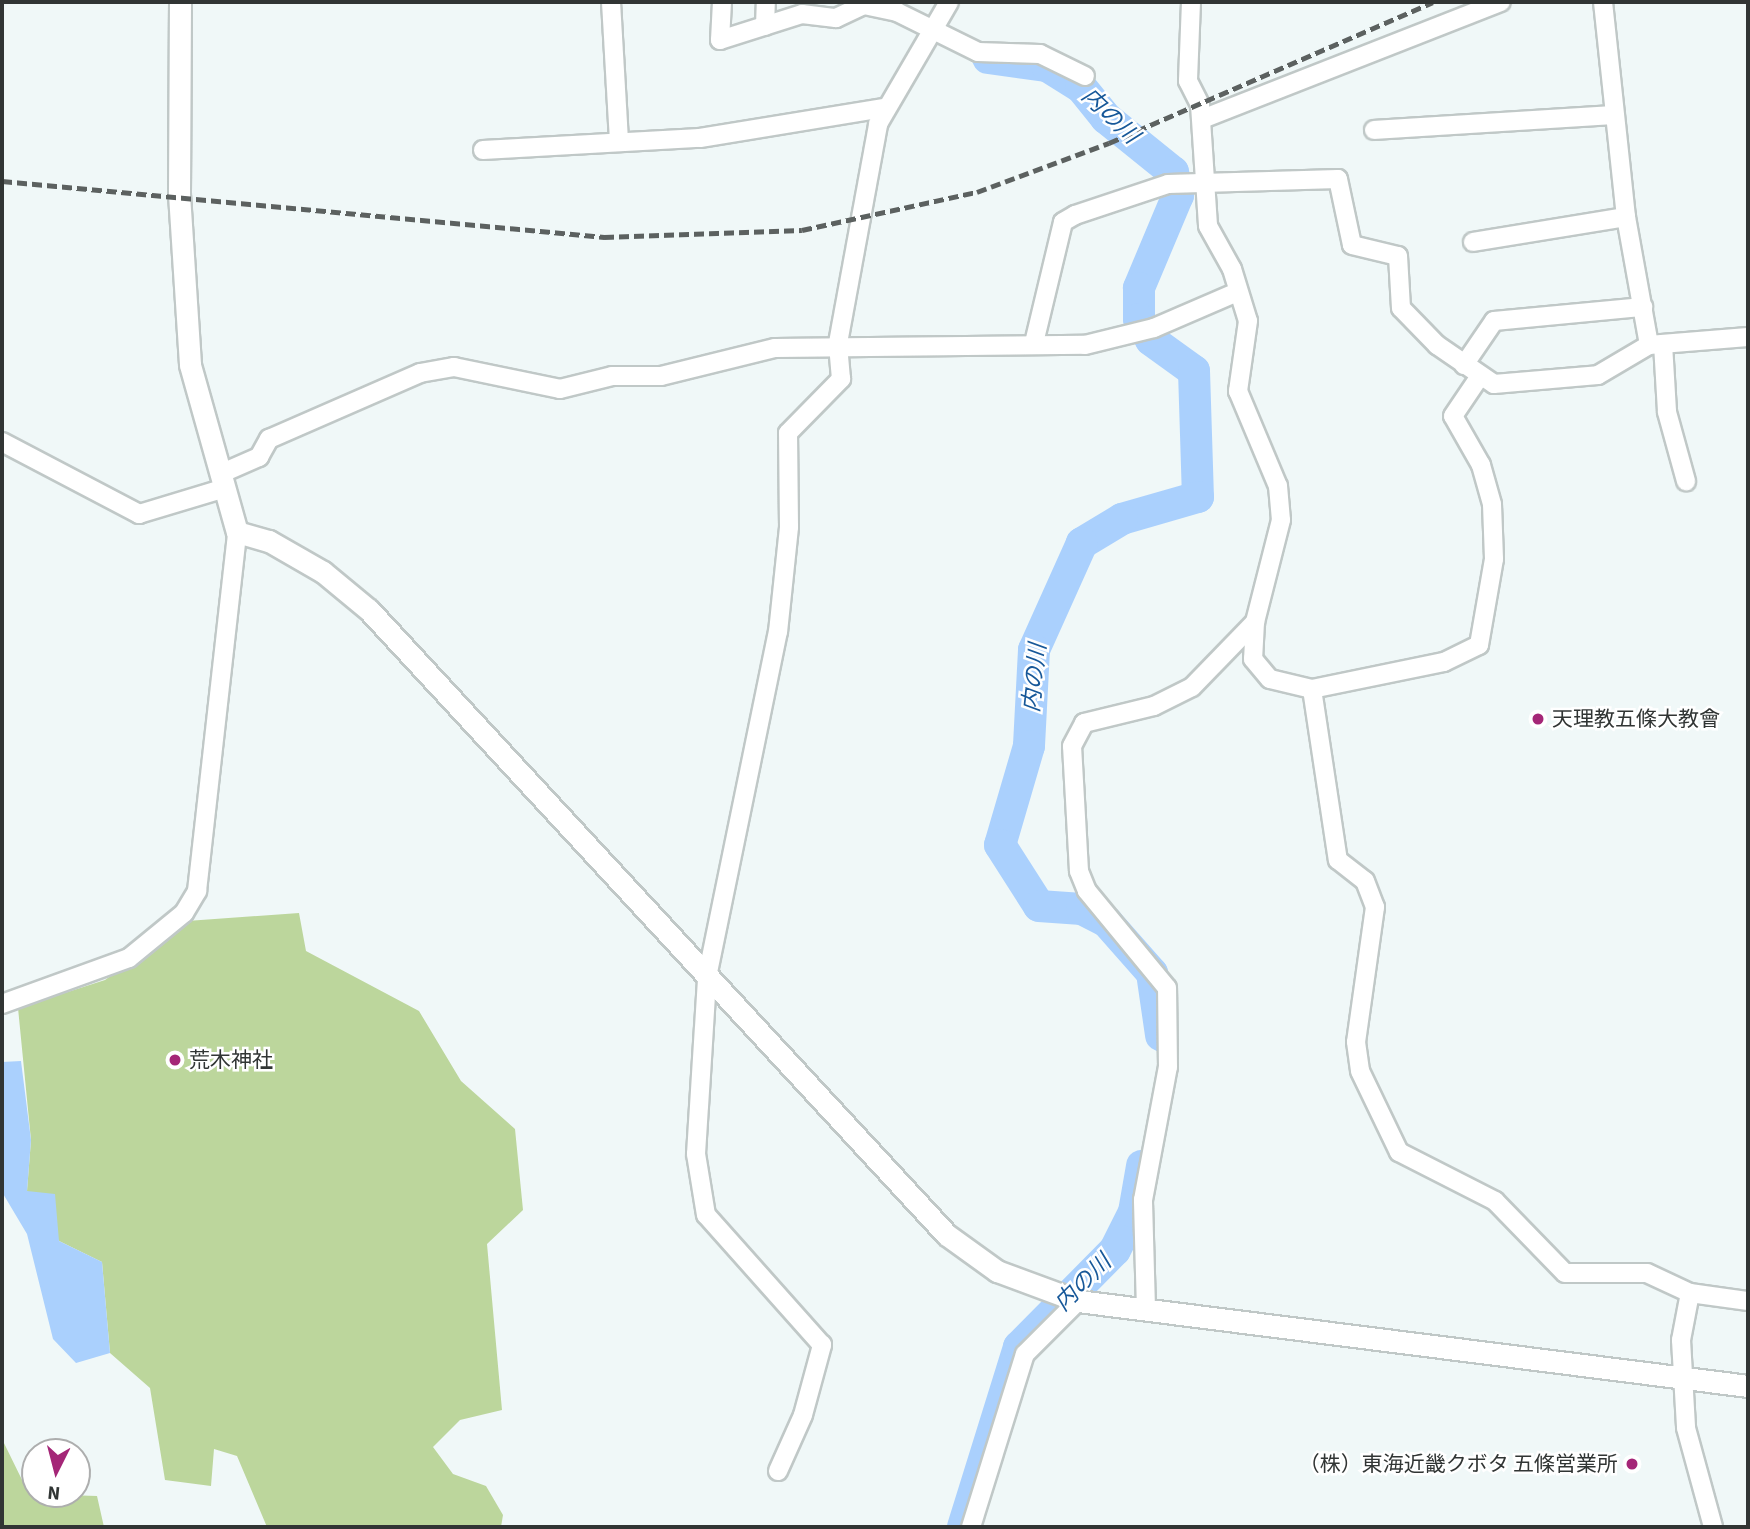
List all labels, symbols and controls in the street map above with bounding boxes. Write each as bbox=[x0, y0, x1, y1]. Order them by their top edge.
water label: 内の川 bbox=[1076, 82, 1144, 150]
water label: 内の川 bbox=[1018, 642, 1052, 714]
place label: 天理教五條大教會 bbox=[1552, 706, 1720, 732]
marker: 天理教五條大教會 bbox=[1530, 711, 1546, 727]
place label: 荒木神社 bbox=[189, 1047, 273, 1073]
marker: 荒木神社 bbox=[167, 1052, 183, 1068]
water label: 内の川 bbox=[1049, 1249, 1117, 1317]
north arrow bbox=[21, 1438, 91, 1508]
place label: （株）東海近畿クボタ 五條営業所 bbox=[1299, 1451, 1618, 1477]
marker: （株）東海近畿クボタ 五條営業所 bbox=[1624, 1456, 1640, 1472]
text: N bbox=[46, 1478, 62, 1506]

